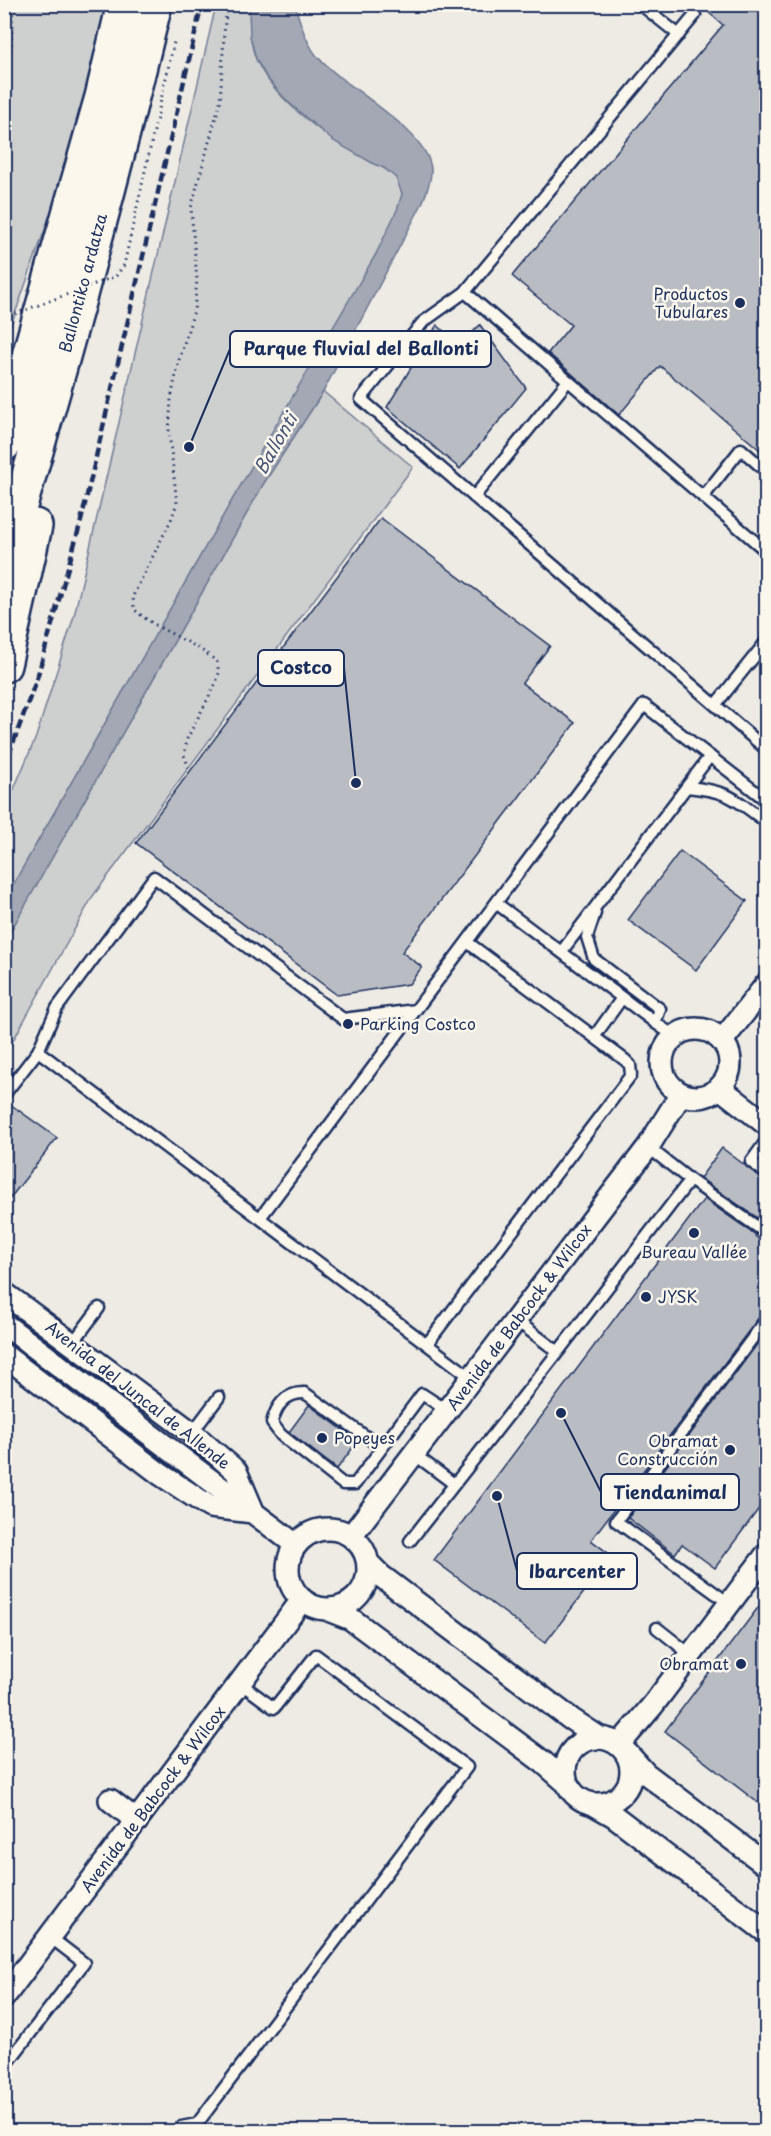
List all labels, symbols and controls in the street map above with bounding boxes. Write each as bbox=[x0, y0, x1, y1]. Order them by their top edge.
street label: Ballontiko ardatza bbox=[52, 210, 112, 355]
place label: Productos Tubulares bbox=[654, 281, 728, 323]
marker: Productos Tubulares bbox=[733, 296, 747, 310]
callout: Parque fluvial del Ballonti bbox=[230, 331, 491, 367]
text: Parque fluvial del Ballonti bbox=[243, 334, 479, 361]
water label: Ballonti bbox=[246, 405, 304, 479]
callout: Costco bbox=[258, 650, 344, 686]
text: Costco bbox=[270, 653, 332, 680]
place label: Parking Costco bbox=[360, 1011, 476, 1035]
marker: Parking Costco bbox=[341, 1017, 355, 1031]
street label: Avenida de Babcock & Wilcox bbox=[440, 1218, 596, 1415]
marker: Bureau Vallée bbox=[687, 1226, 701, 1240]
place label: Bureau Vallée bbox=[641, 1239, 747, 1263]
place label: JYSK bbox=[658, 1284, 698, 1308]
marker: JYSK bbox=[639, 1290, 653, 1304]
street label: Avenida del Juncal de Allende bbox=[41, 1314, 236, 1474]
place label: Popeyes bbox=[334, 1425, 395, 1449]
place label: Obramat Construcción bbox=[617, 1428, 718, 1470]
marker: Popeyes bbox=[315, 1431, 329, 1445]
marker: Obramat Construcción bbox=[723, 1443, 737, 1457]
callout: Tiendanimal bbox=[601, 1474, 739, 1510]
text: Tiendanimal bbox=[613, 1478, 727, 1505]
callout: Ibarcenter bbox=[517, 1553, 637, 1589]
text: Ibarcenter bbox=[529, 1557, 626, 1584]
place label: Obramat bbox=[659, 1651, 729, 1675]
marker: Obramat bbox=[734, 1657, 748, 1671]
street label: Avenida de Babcock & Wilcox bbox=[74, 1700, 230, 1897]

